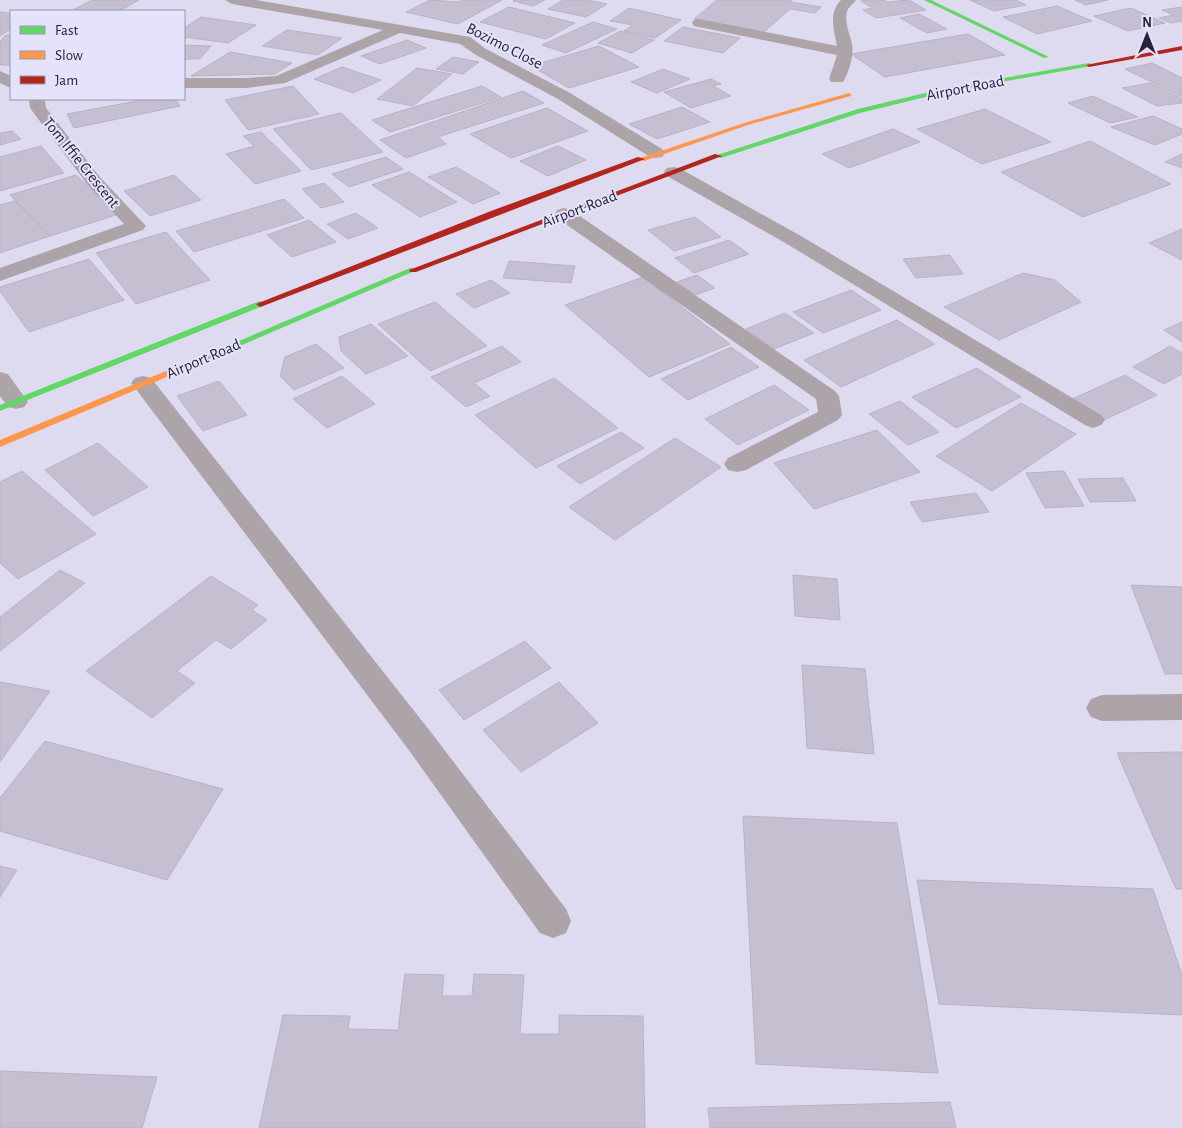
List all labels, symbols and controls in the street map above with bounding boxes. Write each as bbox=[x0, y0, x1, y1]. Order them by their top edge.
legend bbox=[10, 10, 185, 100]
north arrow bbox=[1122, 10, 1172, 60]
text: N bbox=[1142, 16, 1152, 30]
street label: Bozimo Close bbox=[464, 20, 545, 72]
text: Fast bbox=[55, 23, 79, 38]
text: Slow bbox=[55, 48, 83, 63]
text: Jam bbox=[55, 73, 78, 88]
street label: Airport Road bbox=[925, 73, 1005, 103]
street label: Tom Iffie Crescent bbox=[40, 114, 122, 211]
street label: Airport Road bbox=[540, 187, 619, 231]
street label: Airport Road bbox=[164, 336, 243, 382]

